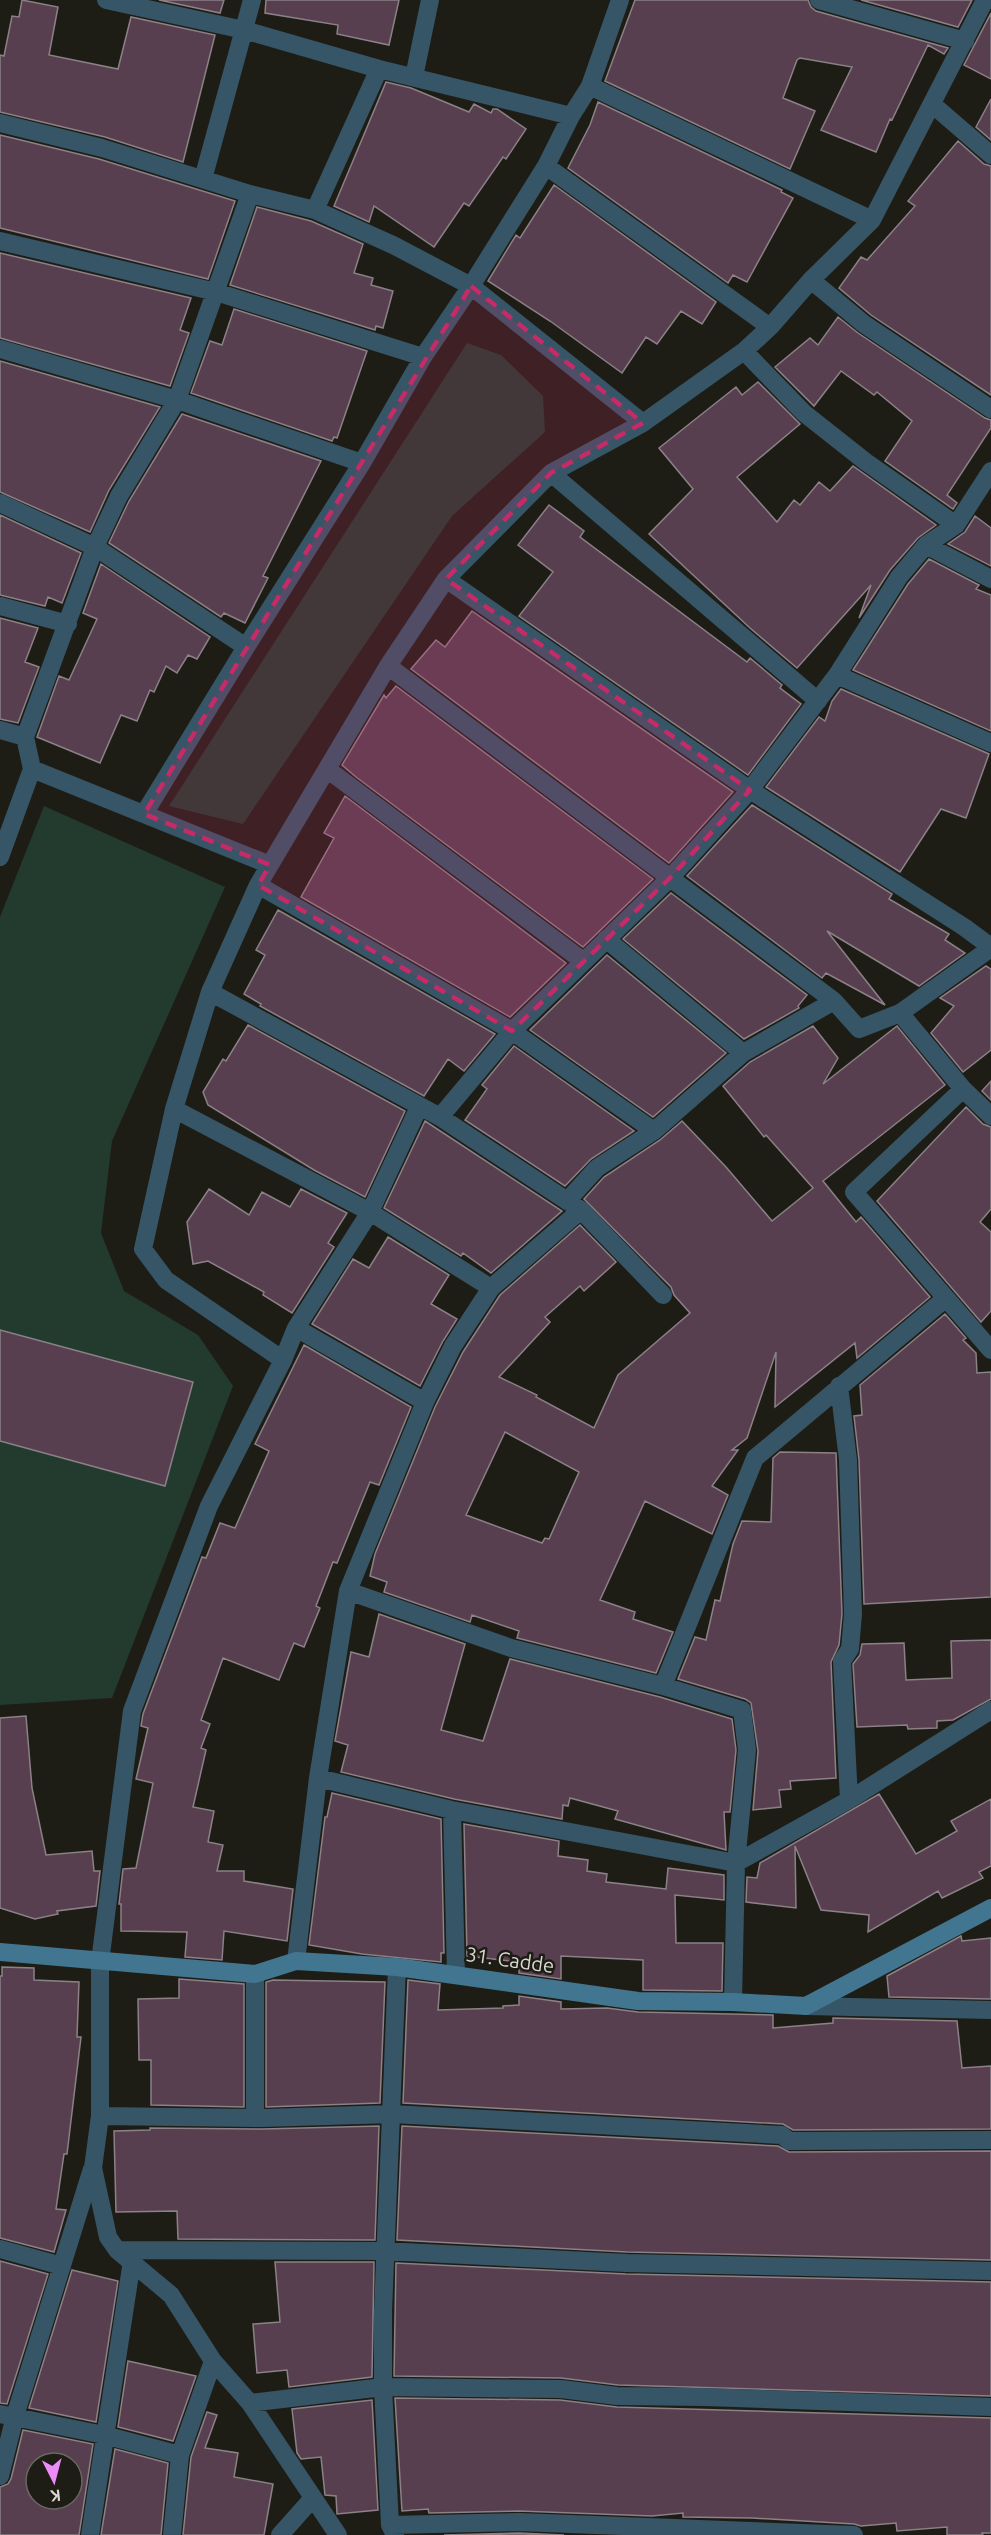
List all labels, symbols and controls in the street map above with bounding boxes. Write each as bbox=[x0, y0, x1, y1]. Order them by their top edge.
street label: 31. Cadde bbox=[464, 1942, 556, 1977]
north arrow bbox=[24, 2451, 84, 2511]
text: K bbox=[49, 2486, 62, 2505]

